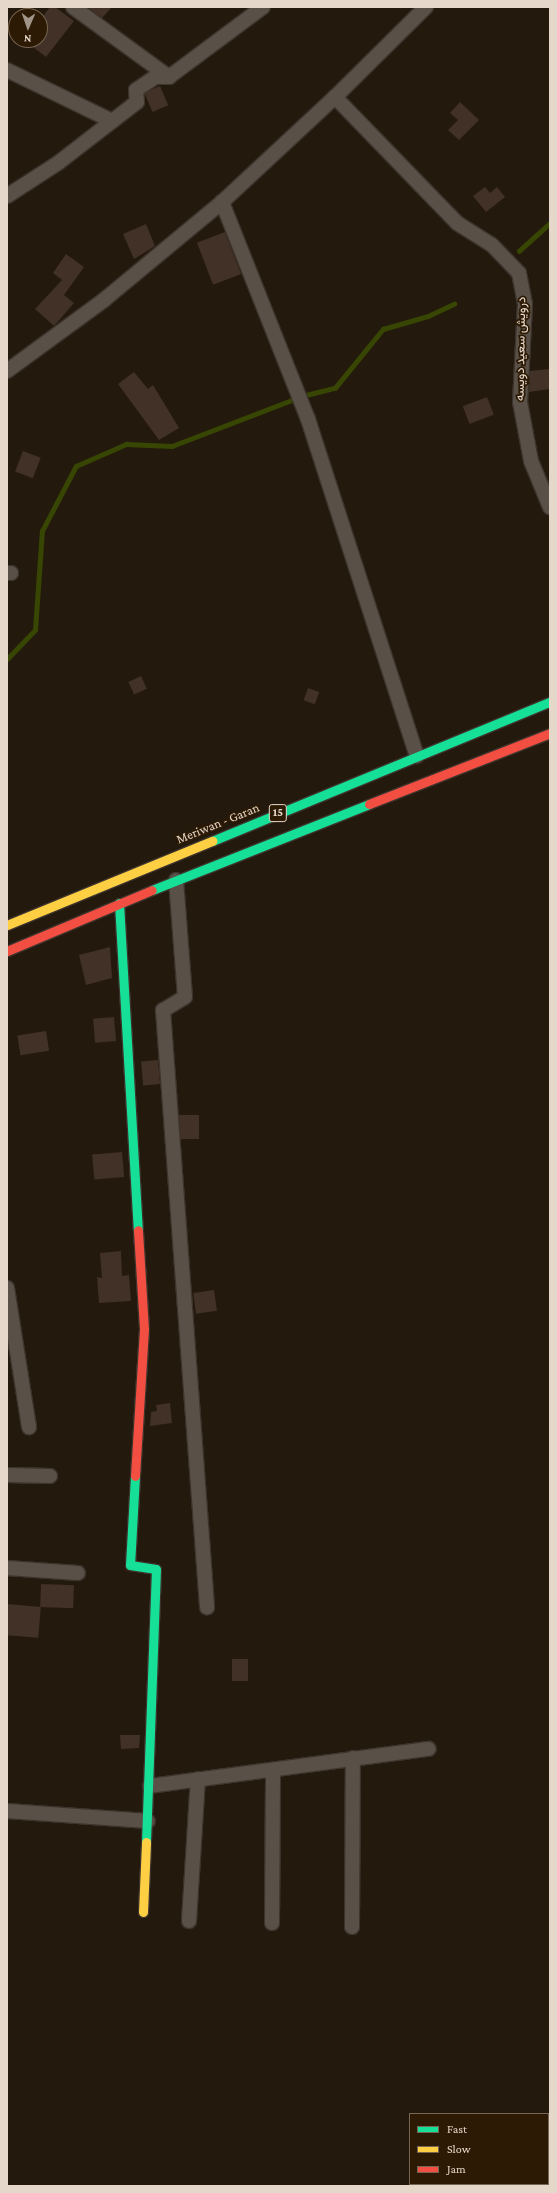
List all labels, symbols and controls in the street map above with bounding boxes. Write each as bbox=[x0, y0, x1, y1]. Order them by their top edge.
north arrow bbox=[8, 8, 48, 48]
text: N bbox=[24, 33, 32, 45]
street label: درویش سعید دویسه bbox=[512, 297, 530, 401]
street label: Meriwan - Garan bbox=[174, 800, 262, 848]
road number: 15 bbox=[268, 803, 288, 823]
legend bbox=[409, 2113, 549, 2185]
text: Fast bbox=[447, 2122, 467, 2136]
text: Slow bbox=[447, 2142, 471, 2156]
text: Jam bbox=[447, 2162, 466, 2176]

